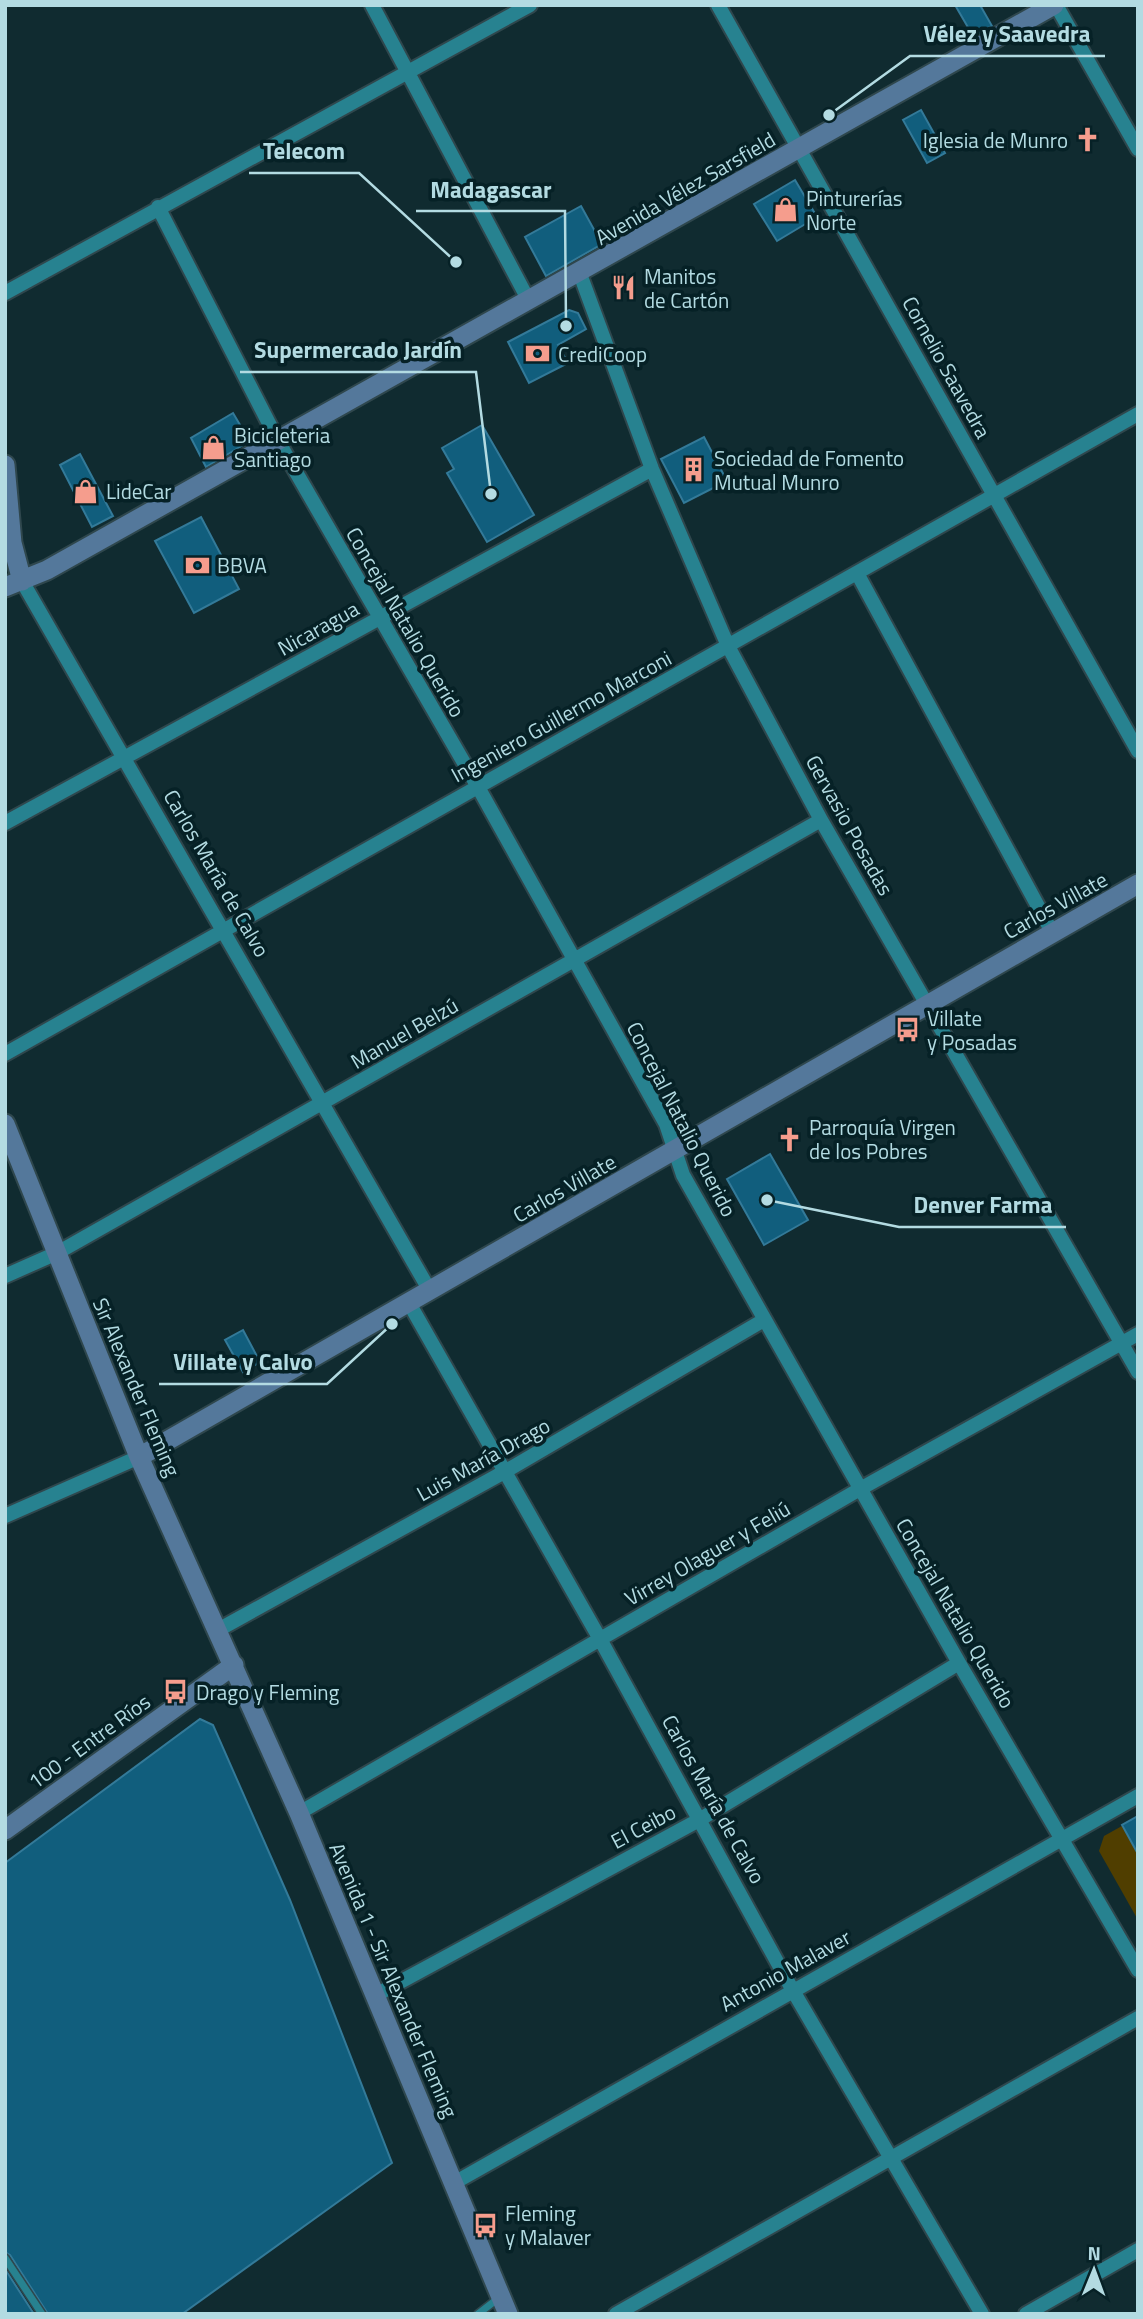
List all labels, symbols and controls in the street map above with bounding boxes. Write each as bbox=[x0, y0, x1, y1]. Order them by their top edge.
callout: Vélez y Saavedra bbox=[910, 12, 1105, 56]
text: Vélez y Saavedra bbox=[924, 16, 1090, 51]
street label: Avenida Vélez Sarsfield bbox=[589, 123, 781, 253]
place label: Iglesia de Munro bbox=[923, 124, 1068, 156]
church icon: Iglesia de Munro bbox=[1074, 126, 1102, 154]
callout: Telecom bbox=[249, 129, 359, 173]
text: Telecom bbox=[263, 133, 345, 168]
callout: Madagascar bbox=[416, 167, 565, 211]
text: Madagascar bbox=[430, 172, 552, 207]
place label: Pinturerías Norte bbox=[806, 182, 903, 238]
shop icon: Pinturerías Norte bbox=[772, 196, 800, 224]
place label: Manitos de Cartón bbox=[644, 260, 729, 316]
restaurant icon: Manitos de Cartón bbox=[610, 274, 638, 302]
street label: Cornelio Saavedra bbox=[895, 290, 1000, 444]
callout: Supermercado Jardín bbox=[240, 328, 476, 372]
text: Supermercado Jardín bbox=[254, 332, 462, 367]
place label: CrediCoop bbox=[558, 338, 647, 370]
bank icon: CrediCoop bbox=[524, 340, 552, 368]
place label: Bicicleteria Santiago bbox=[234, 419, 331, 475]
shop icon: Bicicleteria Santiago bbox=[200, 433, 228, 461]
place label: Sociedad de Fomento Mutual Munro bbox=[714, 442, 904, 498]
building icon: Sociedad de Fomento Mutual Munro bbox=[680, 456, 708, 484]
place label: LideCar bbox=[106, 475, 172, 507]
shop icon: LideCar bbox=[72, 477, 100, 505]
street label: Concejal Natalio Querido bbox=[338, 521, 474, 723]
place label: BBVA bbox=[217, 549, 267, 581]
bank icon: BBVA bbox=[183, 551, 211, 579]
street label: Nicaragua bbox=[271, 592, 365, 664]
street label: Ingeniero Guillermo Marconi bbox=[445, 642, 677, 790]
street label: Gervasio Posadas bbox=[798, 749, 902, 901]
street label: Carlos María de Calvo bbox=[156, 783, 278, 963]
street label: Carlos Villate bbox=[997, 863, 1113, 947]
street label: Manuel Belzú bbox=[344, 989, 464, 1077]
place label: Villate y Posadas bbox=[927, 1002, 1017, 1058]
street label: Concejal Natalio Querido bbox=[619, 1016, 745, 1222]
bus stop icon: Villate y Posadas bbox=[893, 1016, 921, 1044]
place label: Parroquía Virgen de los Pobres bbox=[809, 1111, 956, 1167]
church icon: Parroquía Virgen de los Pobres bbox=[775, 1125, 803, 1153]
street label: Carlos Villate bbox=[506, 1146, 622, 1230]
callout: Denver Farma bbox=[899, 1183, 1066, 1227]
text: Denver Farma bbox=[914, 1187, 1052, 1222]
street label: Sir Alexander Fleming bbox=[85, 1293, 189, 1481]
callout: Villate y Calvo bbox=[159, 1340, 327, 1384]
text: Villate y Calvo bbox=[173, 1344, 313, 1379]
street label: Luis María Drago bbox=[410, 1409, 556, 1509]
street label: Virrey Olaguer y Feliú bbox=[618, 1492, 796, 1614]
street label: Concejal Natalio Querido bbox=[888, 1512, 1024, 1714]
place label: Drago y Fleming bbox=[196, 1676, 340, 1708]
bus stop icon: Drago y Fleming bbox=[162, 1678, 190, 1706]
street label: 100 - Entre Ríos bbox=[21, 1686, 157, 1796]
street label: Carlos María de Calvo bbox=[654, 1709, 774, 1889]
street label: El Ceibo bbox=[605, 1796, 681, 1856]
street label: Avenida 1 - Sir Alexander Fleming bbox=[321, 1837, 467, 2123]
street label: Antonio Malaver bbox=[714, 1921, 856, 2019]
place label: Fleming y Malaver bbox=[505, 2197, 591, 2253]
bus stop icon: Fleming y Malaver bbox=[471, 2211, 499, 2239]
north arrow bbox=[1059, 2235, 1129, 2305]
text: N bbox=[1087, 2238, 1101, 2267]

